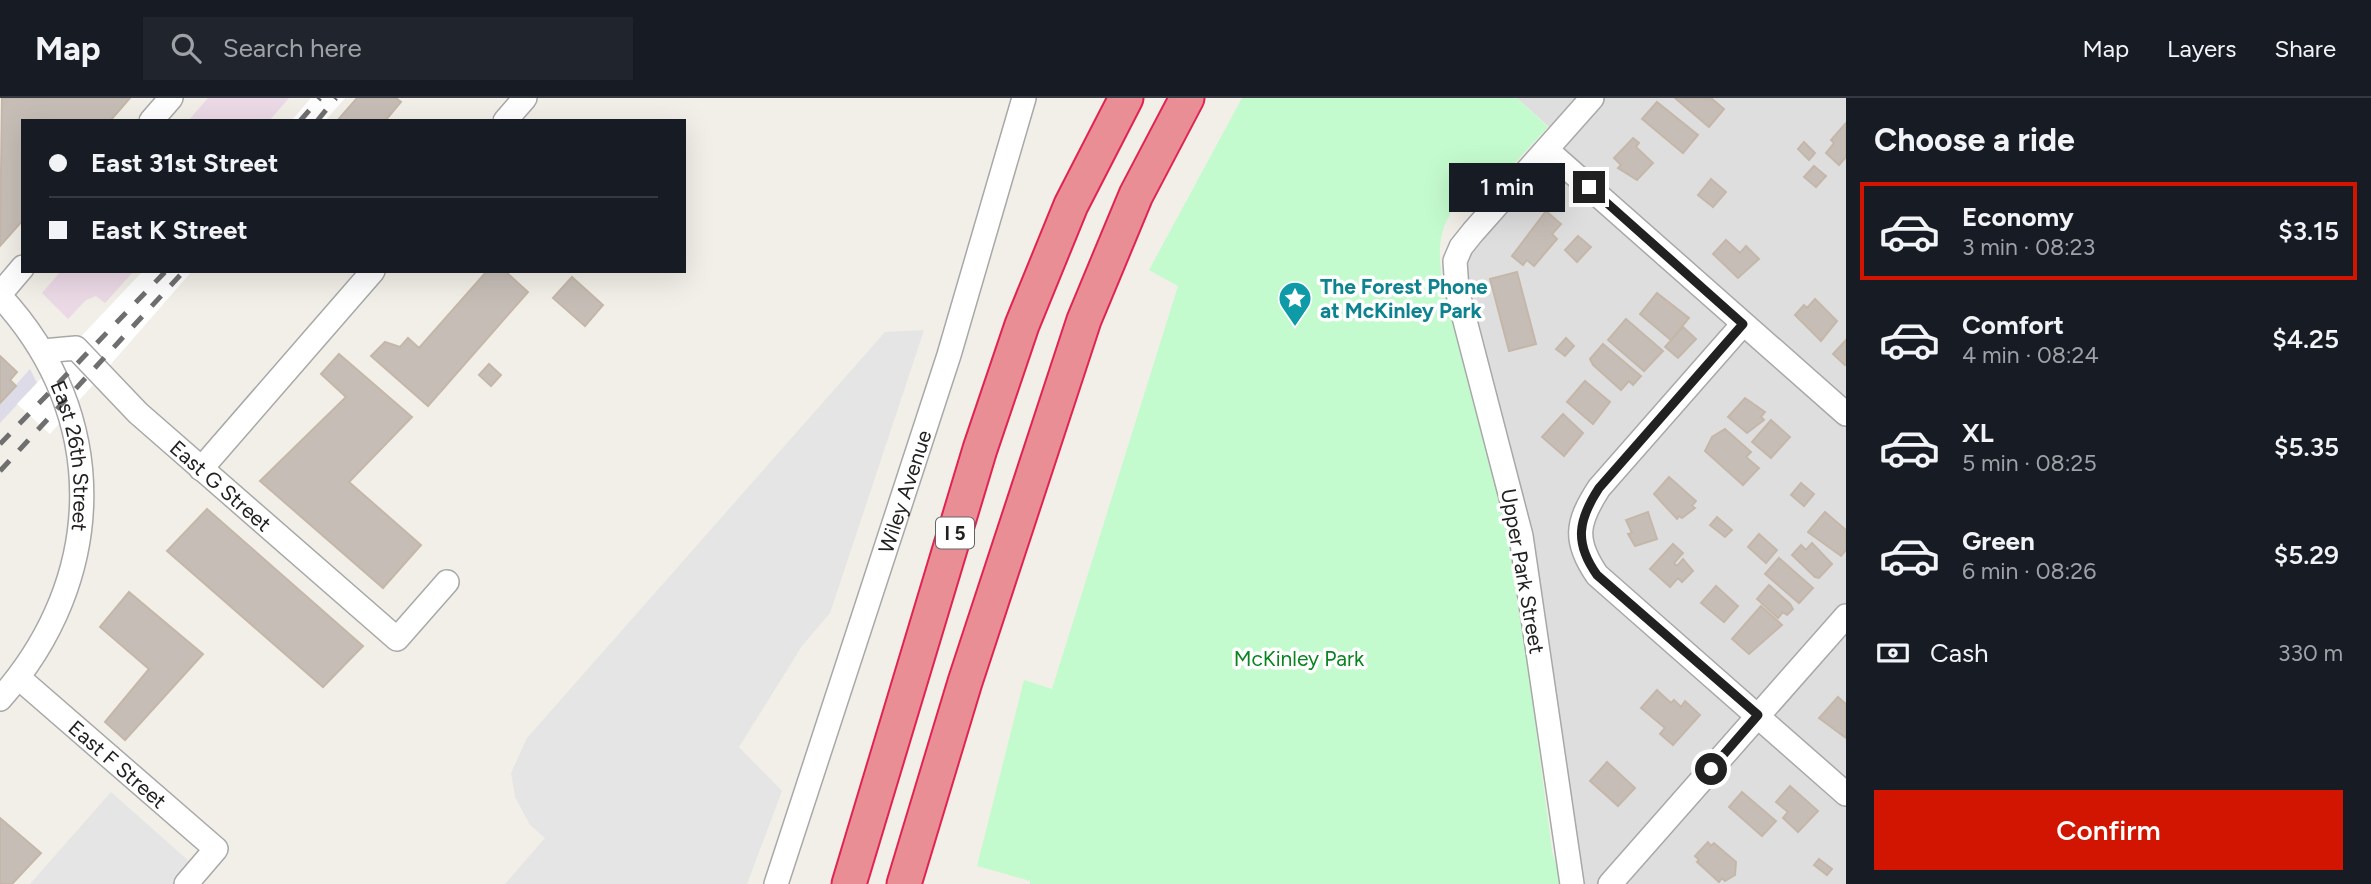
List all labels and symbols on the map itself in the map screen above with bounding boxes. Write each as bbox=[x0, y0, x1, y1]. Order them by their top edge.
callout: 1 min bbox=[1449, 162, 1564, 212]
route end bbox=[1573, 171, 1605, 203]
place label: The Forest Phone at McKinley Park bbox=[1320, 274, 1488, 323]
place icon: The Forest Phone at McKinley Park bbox=[1276, 279, 1314, 328]
street label: East 26th Street bbox=[46, 377, 94, 533]
street label: Wiley Avenue bbox=[873, 427, 936, 556]
street label: East G Street bbox=[165, 434, 277, 536]
street label: Upper Park Street bbox=[1496, 486, 1550, 656]
road number: I 5 bbox=[936, 518, 974, 548]
park label: McKinley Park bbox=[1234, 646, 1365, 671]
street label: East F Street bbox=[64, 715, 172, 813]
route start bbox=[1695, 753, 1727, 785]

